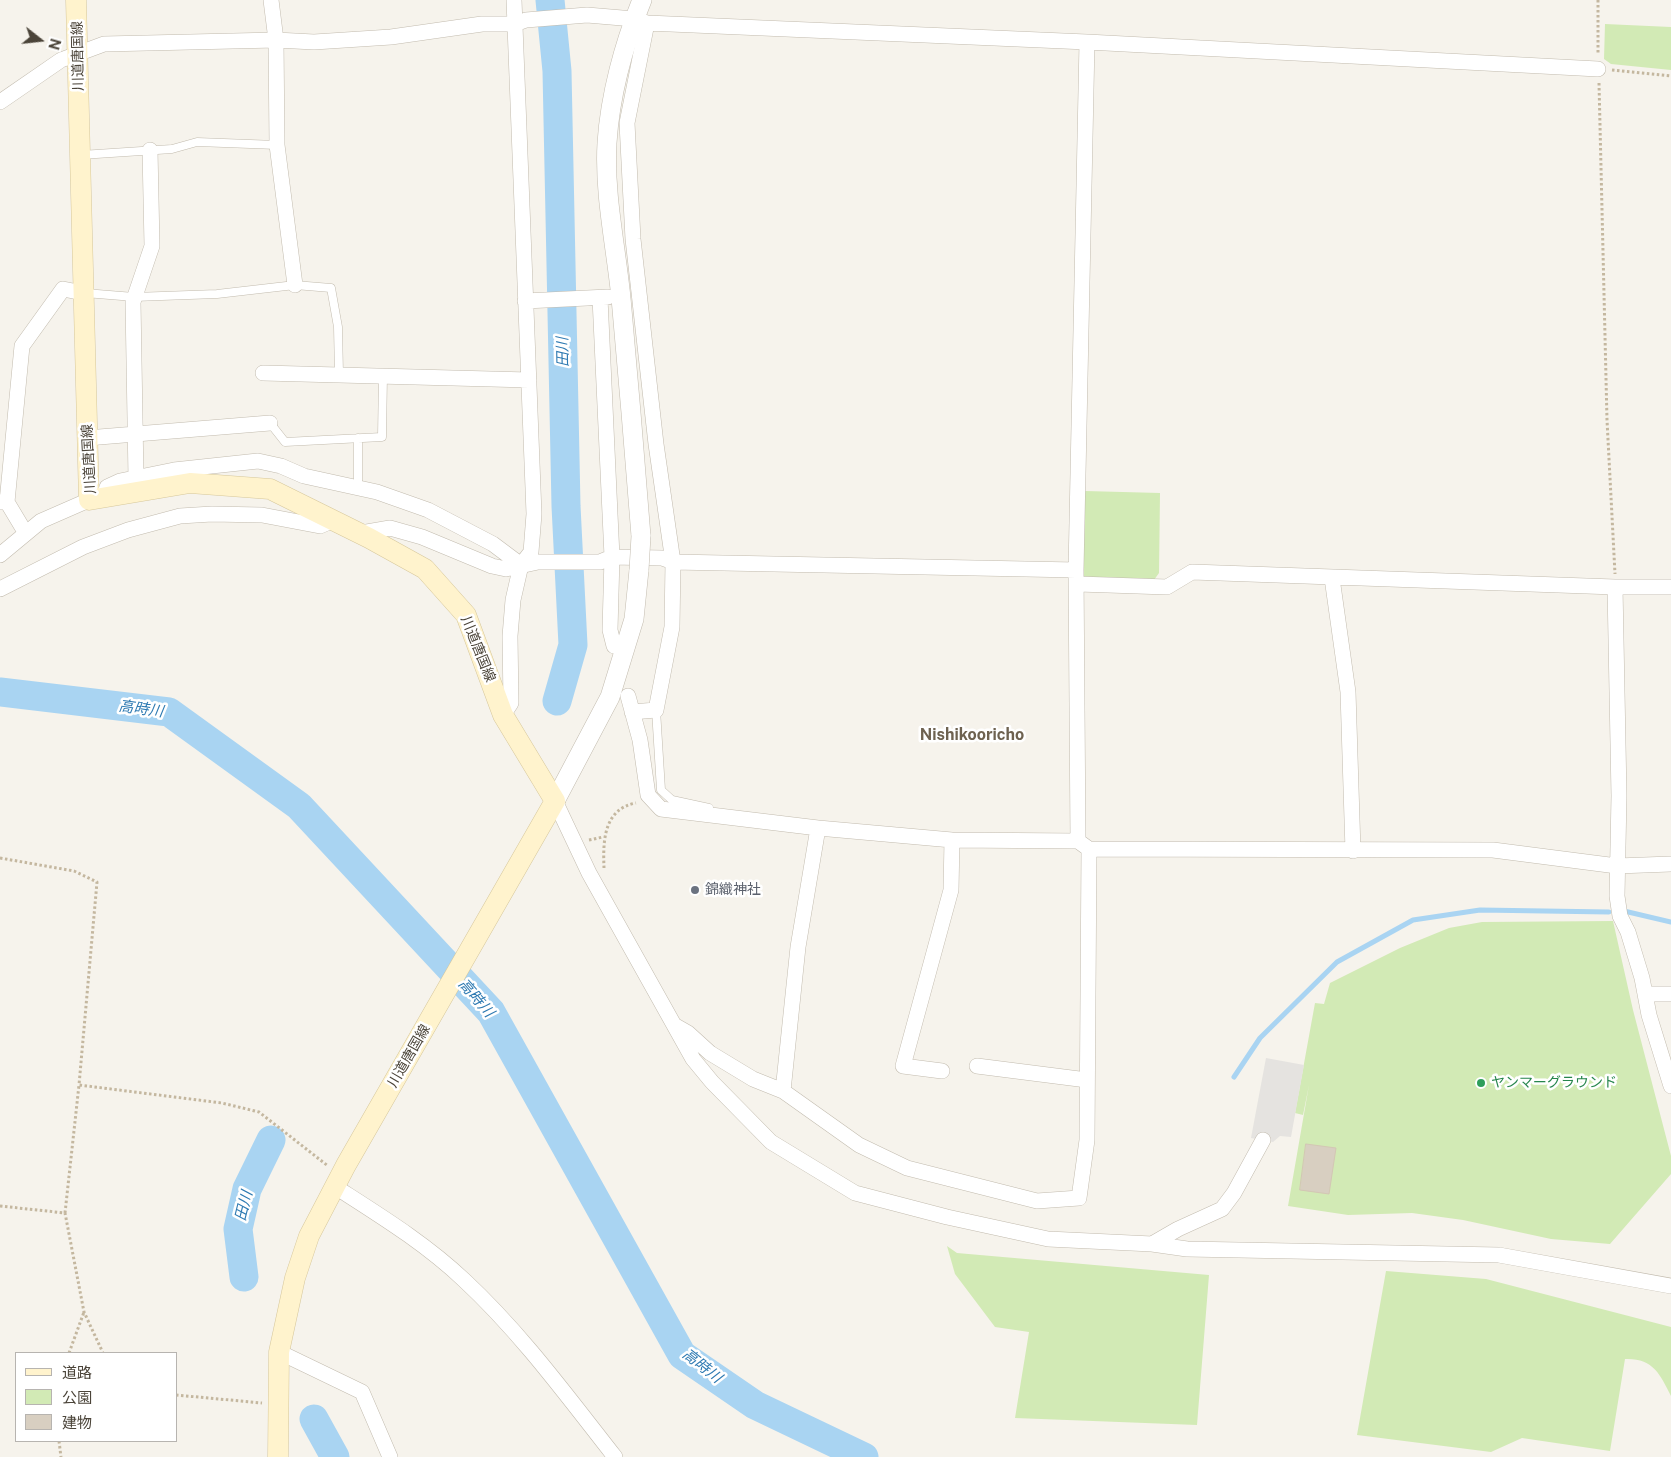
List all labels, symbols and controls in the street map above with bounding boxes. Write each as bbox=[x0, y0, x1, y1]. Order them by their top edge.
north arrow bbox=[15, 15, 65, 65]
street label: 川道唐国線 bbox=[69, 21, 87, 91]
text: N bbox=[45, 37, 64, 52]
water label: 田川 bbox=[554, 337, 572, 367]
street label: 川道唐国線 bbox=[79, 424, 99, 494]
street label: 川道唐国線 bbox=[457, 613, 499, 685]
water label: 高時川 bbox=[117, 697, 165, 721]
district label: Nishikooricho bbox=[920, 725, 1024, 745]
place label: 錦織神社 bbox=[705, 882, 761, 898]
marker: 錦織神社 bbox=[689, 884, 701, 896]
water label: 高時川 bbox=[454, 975, 498, 1021]
street label: 川道唐国線 bbox=[384, 1021, 434, 1091]
place label: ヤンマーグラウンド bbox=[1491, 1075, 1617, 1091]
marker: ヤンマーグラウンド bbox=[1475, 1077, 1487, 1089]
water label: 田川 bbox=[232, 1189, 256, 1223]
water label: 高時川 bbox=[679, 1345, 725, 1387]
legend bbox=[15, 1352, 178, 1442]
text: 道路 bbox=[62, 1364, 92, 1381]
text: 公園 bbox=[62, 1389, 92, 1406]
text: 建物 bbox=[62, 1414, 92, 1431]

